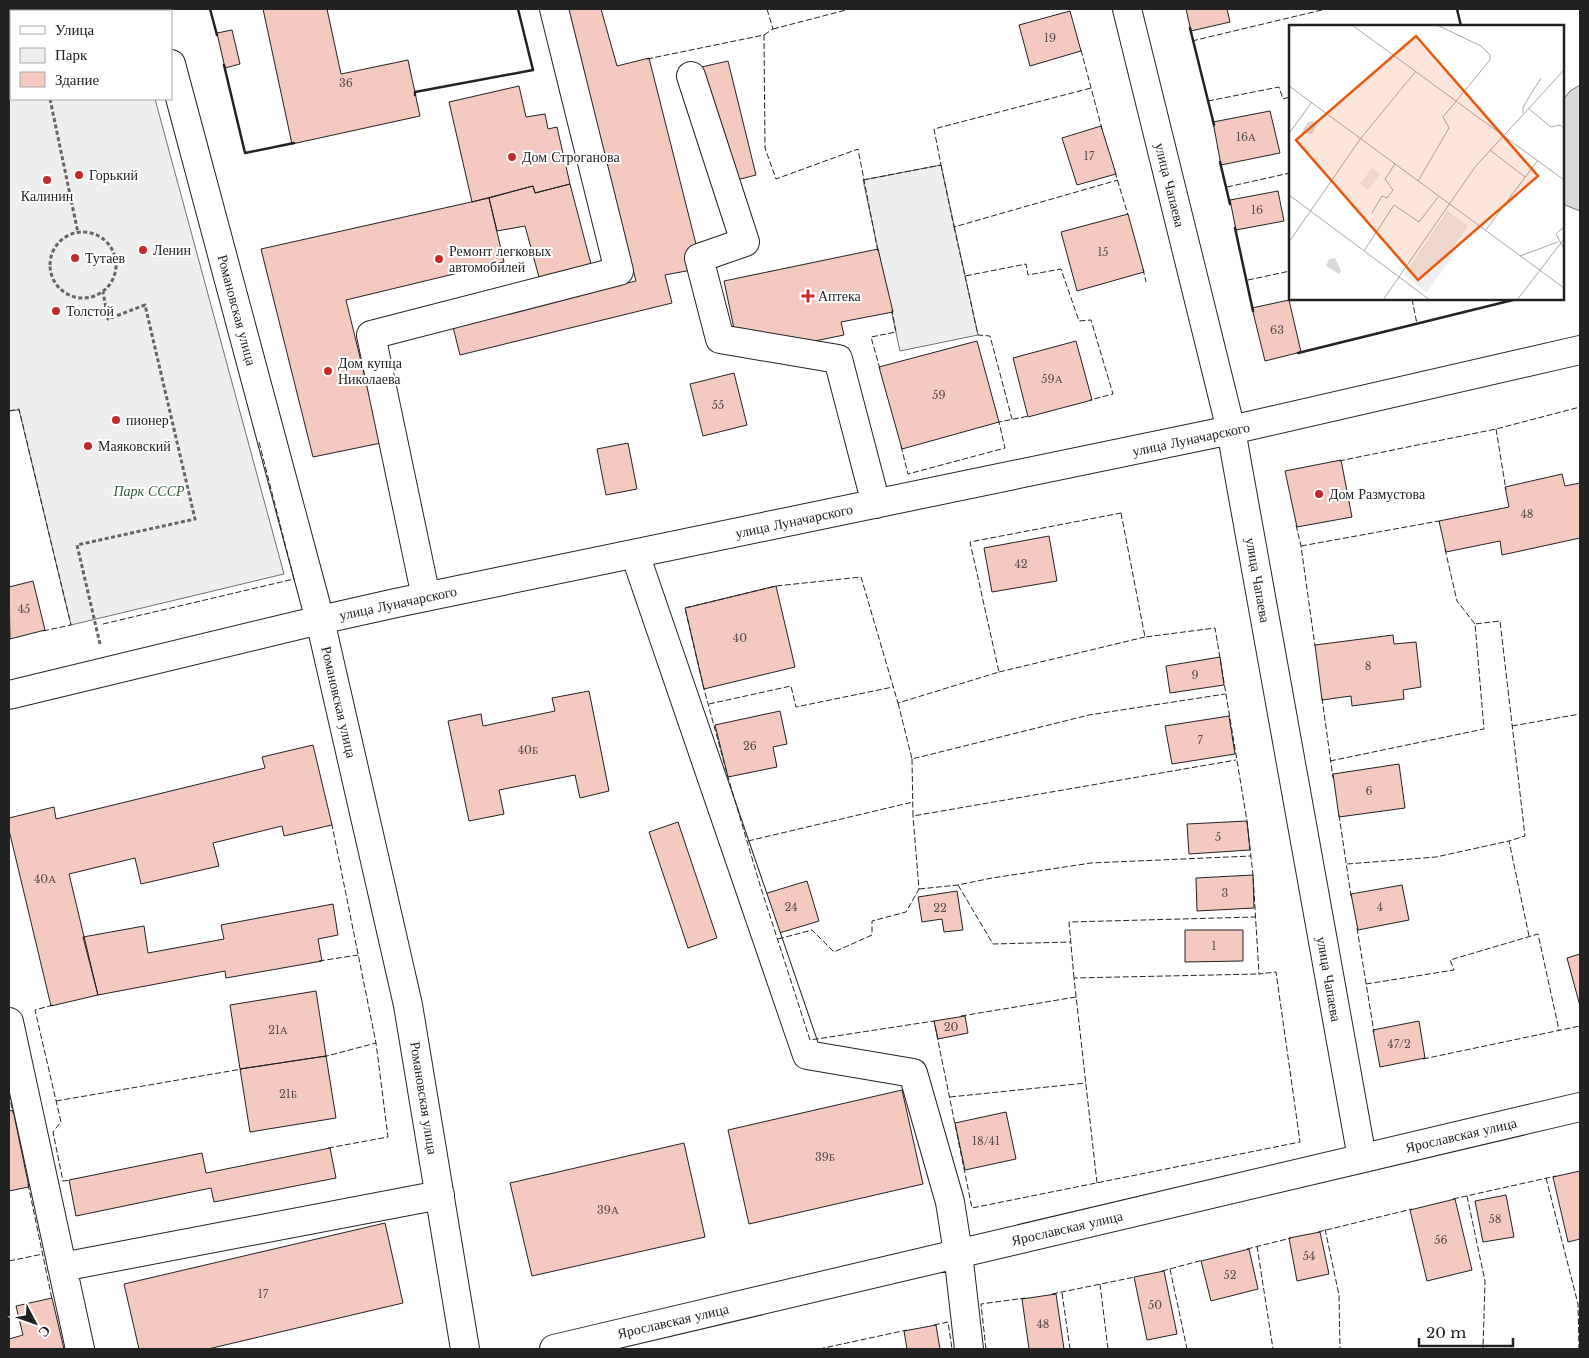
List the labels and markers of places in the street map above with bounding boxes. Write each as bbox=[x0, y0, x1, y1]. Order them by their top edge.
place label: Дом Строганова bbox=[522, 148, 620, 166]
marker: Дом Строганова bbox=[506, 151, 518, 163]
place label: Горький bbox=[89, 166, 139, 184]
marker: Горький bbox=[73, 169, 85, 181]
marker: Калинин bbox=[41, 174, 53, 186]
place label: Калинин bbox=[21, 187, 74, 205]
place label: Ленин bbox=[153, 241, 192, 259]
place label: Ремонт легковых автомобилей bbox=[449, 242, 551, 276]
marker: Ленин bbox=[137, 244, 149, 256]
place label: Тутаев bbox=[85, 249, 126, 267]
marker: Тутаев bbox=[69, 252, 81, 264]
marker: Ремонт легковых автомобилей bbox=[433, 253, 445, 265]
place label: Аптека bbox=[818, 287, 862, 305]
marker: Аптека bbox=[802, 290, 814, 302]
place label: Толстой bbox=[66, 302, 114, 320]
marker: Толстой bbox=[50, 305, 62, 317]
place label: Дом купца Николаева bbox=[338, 354, 403, 388]
marker: Дом купца Николаева bbox=[322, 365, 334, 377]
place label: пионер bbox=[126, 411, 169, 429]
marker: пионер bbox=[110, 414, 122, 426]
place label: Маяковский bbox=[98, 437, 171, 455]
marker: Маяковский bbox=[82, 440, 94, 452]
place label: Дом Размустова bbox=[1329, 485, 1426, 503]
marker: Дом Размустова bbox=[1313, 488, 1325, 500]

